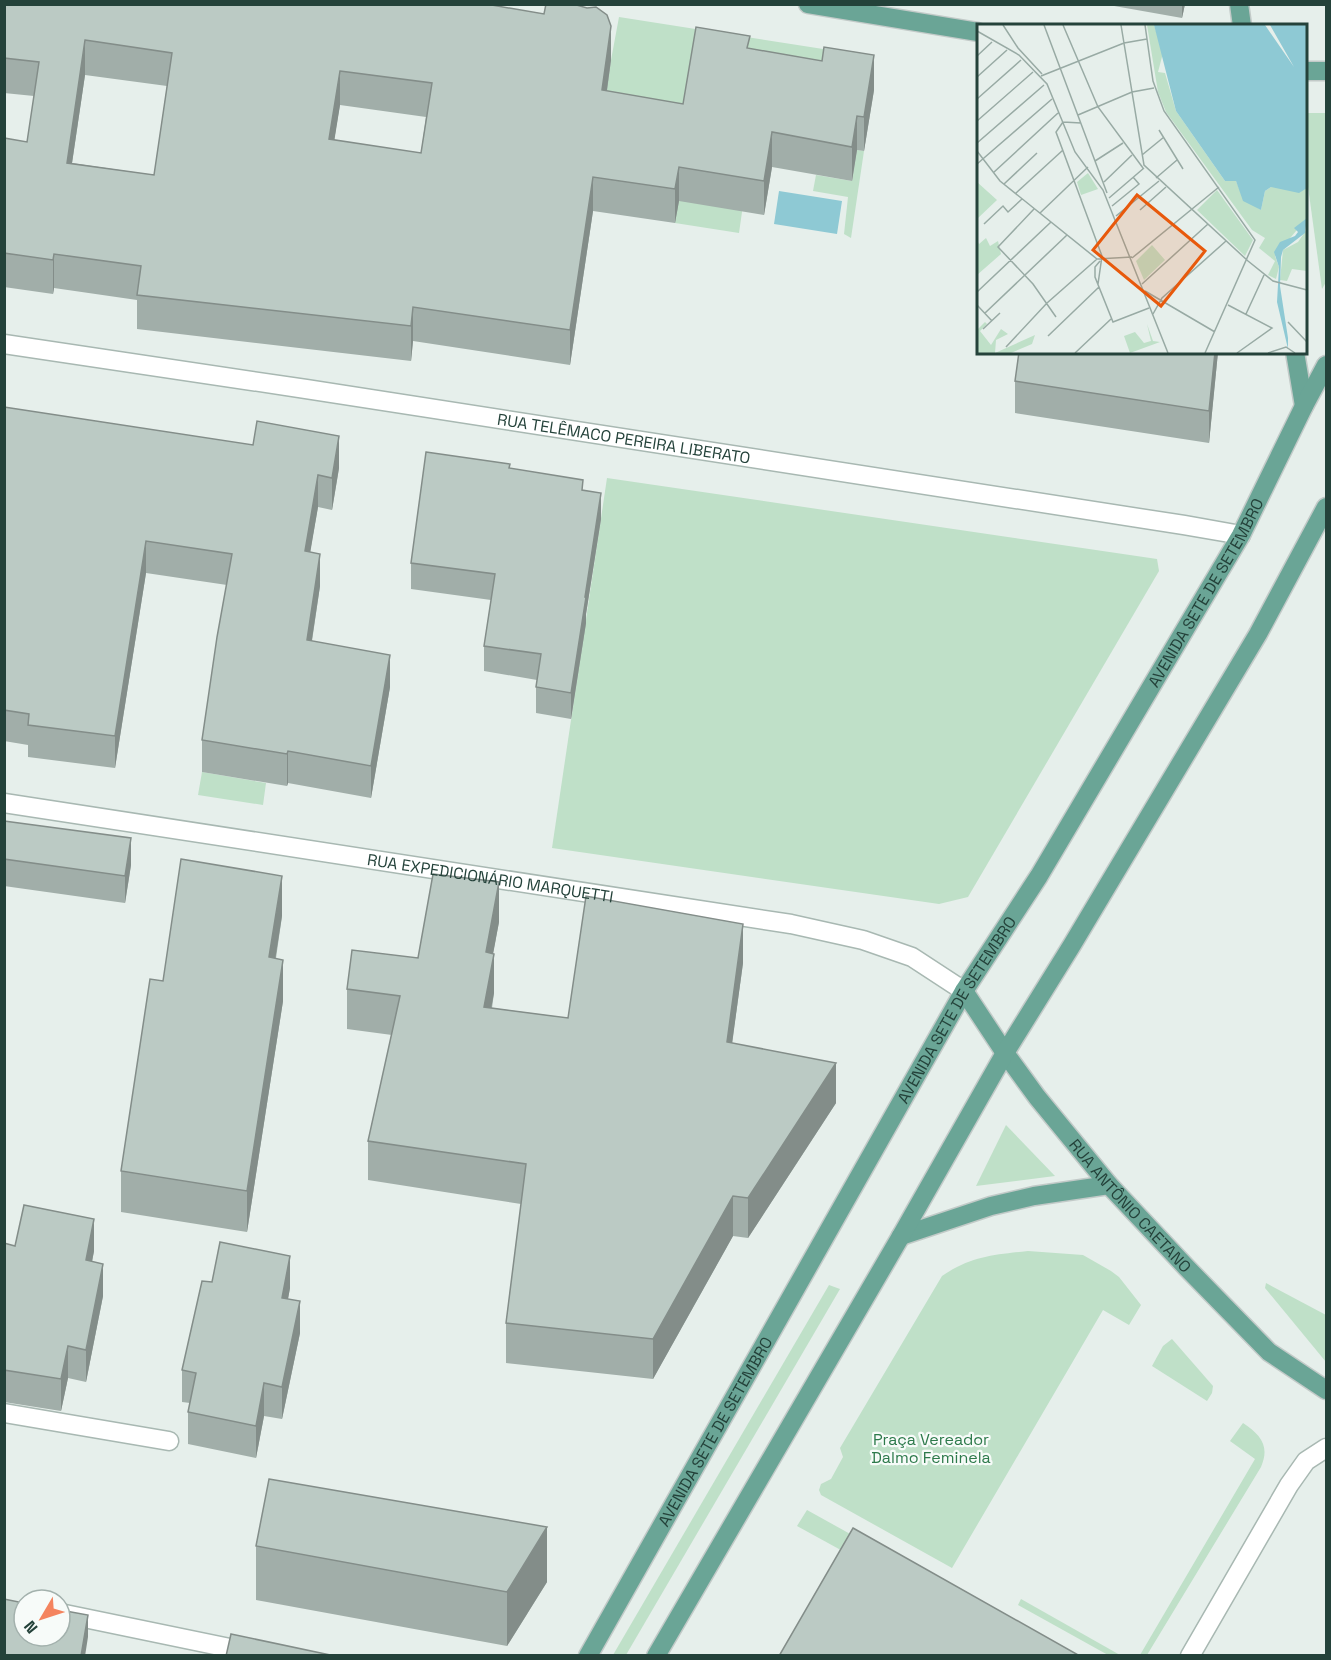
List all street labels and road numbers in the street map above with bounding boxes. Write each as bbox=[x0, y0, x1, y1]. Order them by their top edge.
street label: RUA TELÊMACO PEREIRA LIBERATO bbox=[496, 409, 752, 469]
street label: AVENIDA SETE DE SETEMBRO bbox=[1143, 495, 1268, 691]
street label: RUA EXPEDICIONÁRIO MARQUETTI bbox=[366, 849, 615, 908]
street label: AVENIDA SETE DE SETEMBRO bbox=[893, 912, 1021, 1107]
street label: RUA ANTÔNIO CAETANO bbox=[1064, 1135, 1196, 1277]
street label: AVENIDA SETE DE SETEMBRO bbox=[653, 1333, 777, 1530]

